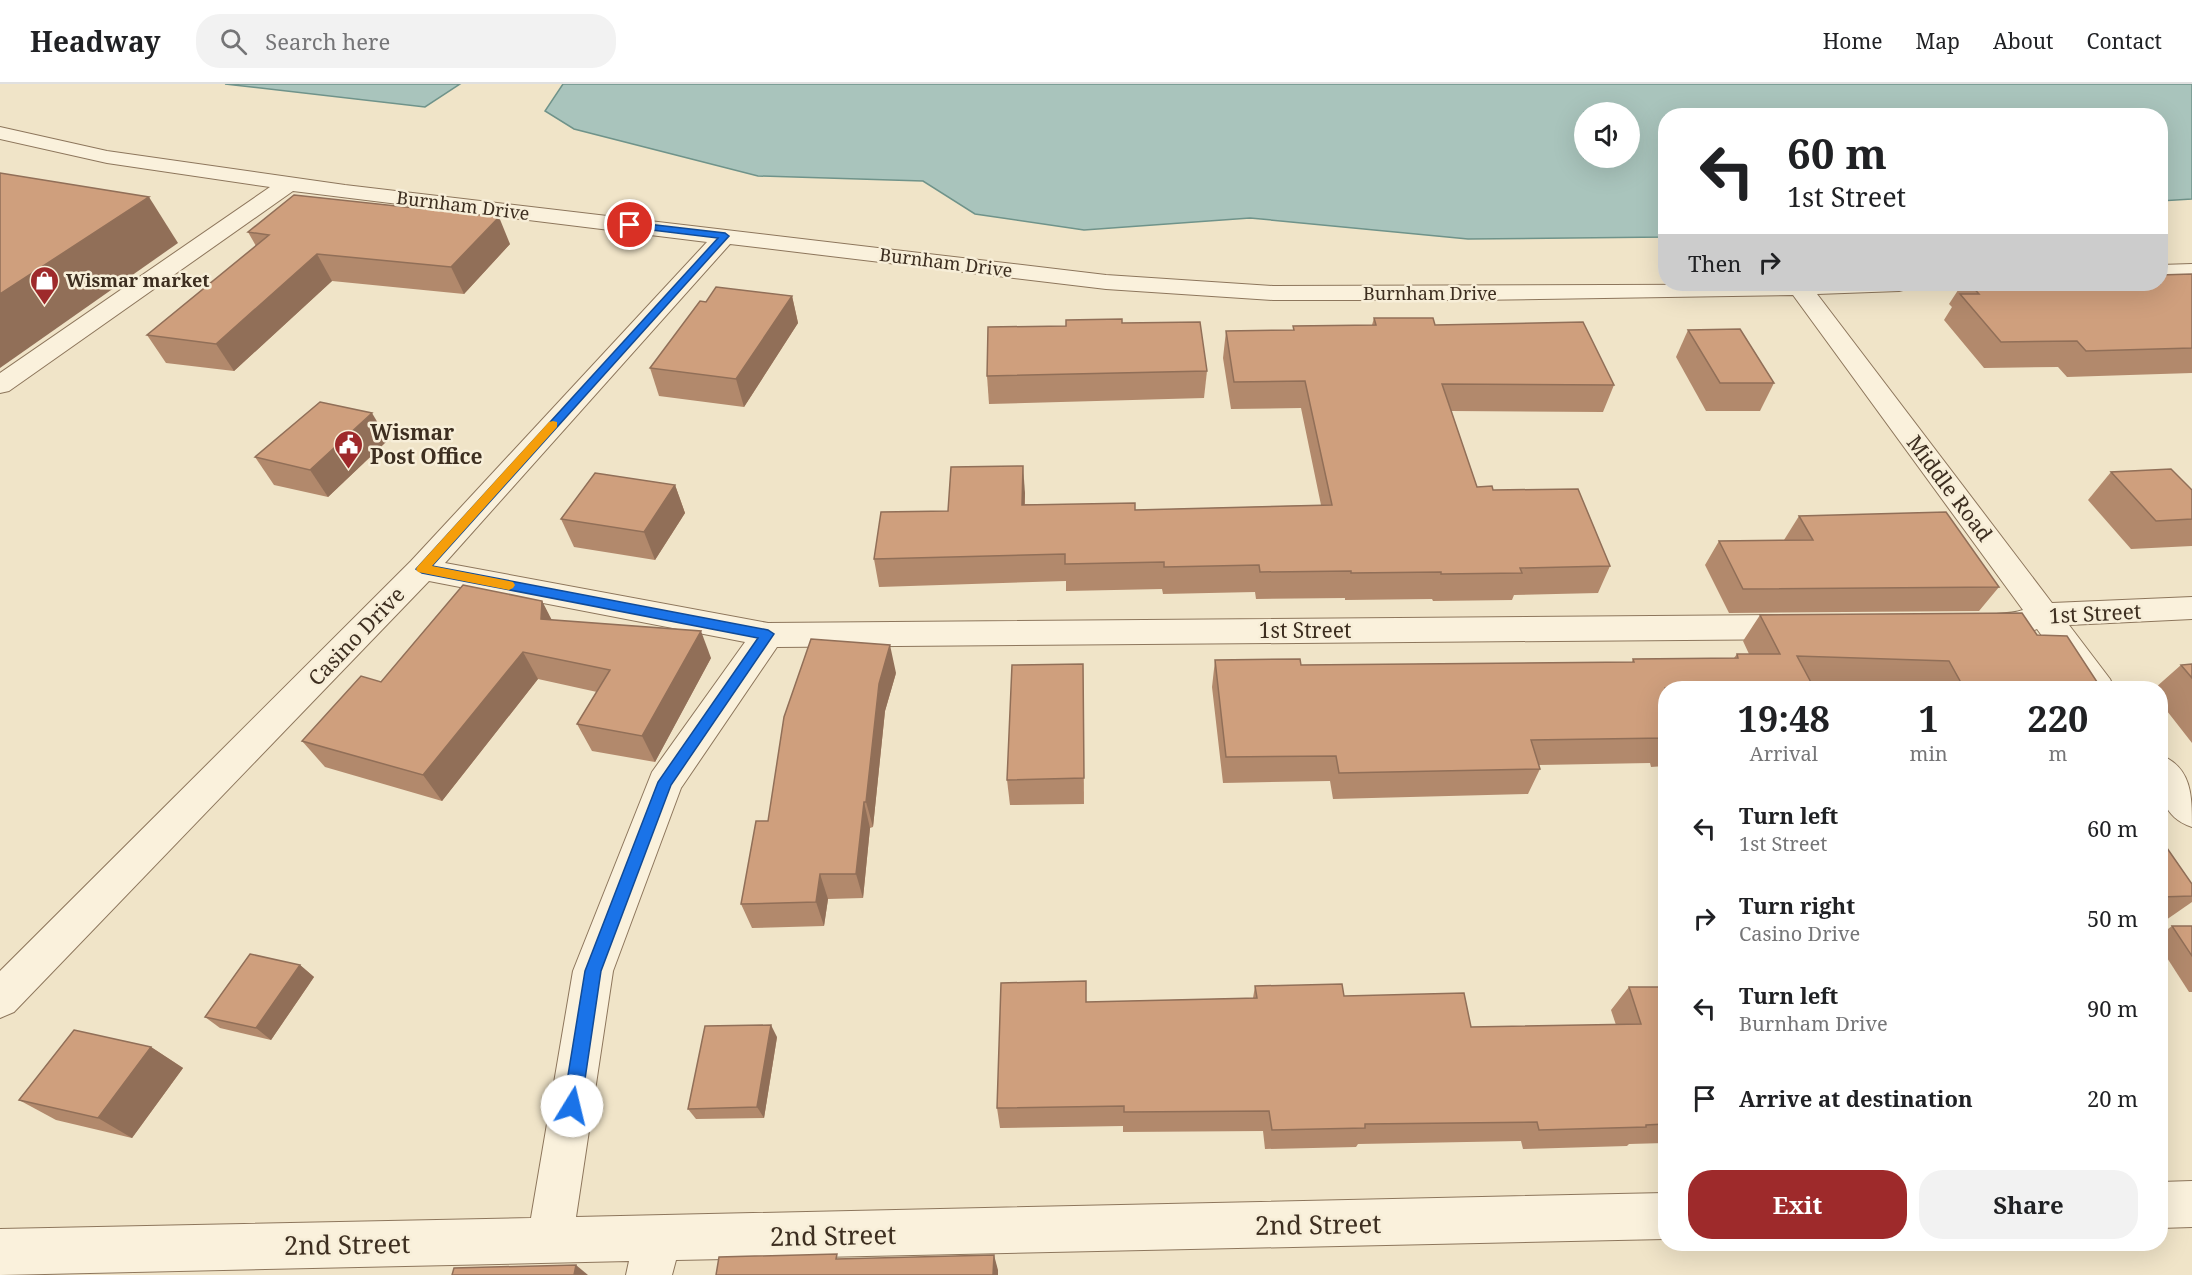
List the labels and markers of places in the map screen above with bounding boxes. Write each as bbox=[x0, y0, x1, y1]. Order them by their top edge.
pin bbox=[604, 199, 655, 250]
shop icon: Wismar market bbox=[29, 264, 61, 306]
place label: Wismar market bbox=[66, 268, 210, 292]
place label: Wismar Post Office bbox=[370, 418, 483, 470]
public building icon: Wismar Post Office bbox=[333, 428, 365, 470]

